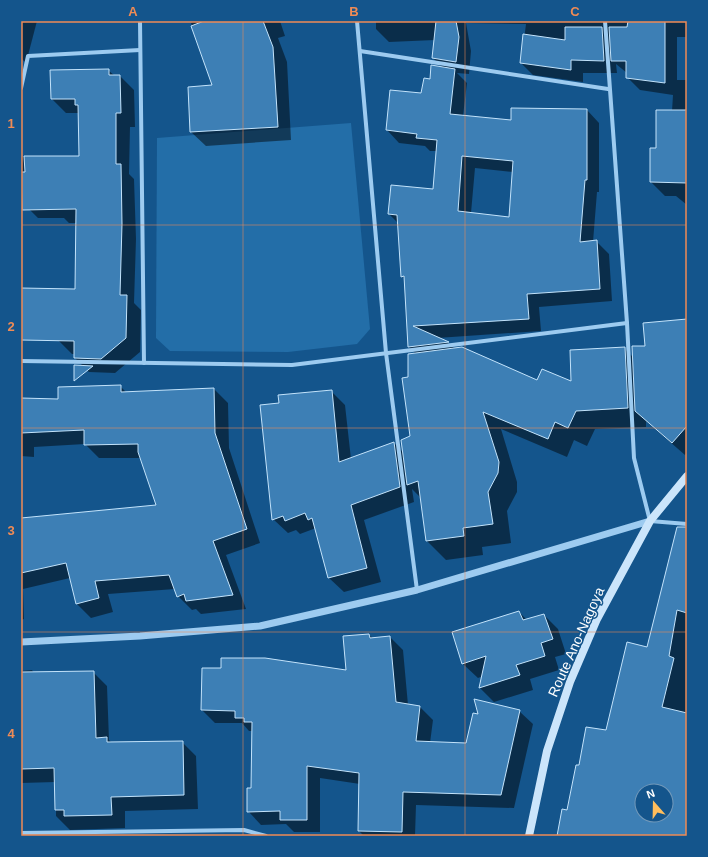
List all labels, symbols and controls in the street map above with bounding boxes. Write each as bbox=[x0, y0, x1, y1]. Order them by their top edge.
text: A bbox=[128, 4, 138, 19]
text: B bbox=[349, 4, 359, 19]
text: C bbox=[570, 4, 580, 19]
text: 1 bbox=[7, 116, 15, 131]
text: 2 bbox=[7, 319, 15, 334]
text: 3 bbox=[7, 523, 15, 538]
street label: Route Ano-Nagoya bbox=[545, 585, 607, 699]
text: 4 bbox=[7, 726, 15, 741]
north arrow bbox=[634, 783, 674, 823]
text: N bbox=[645, 787, 656, 801]

